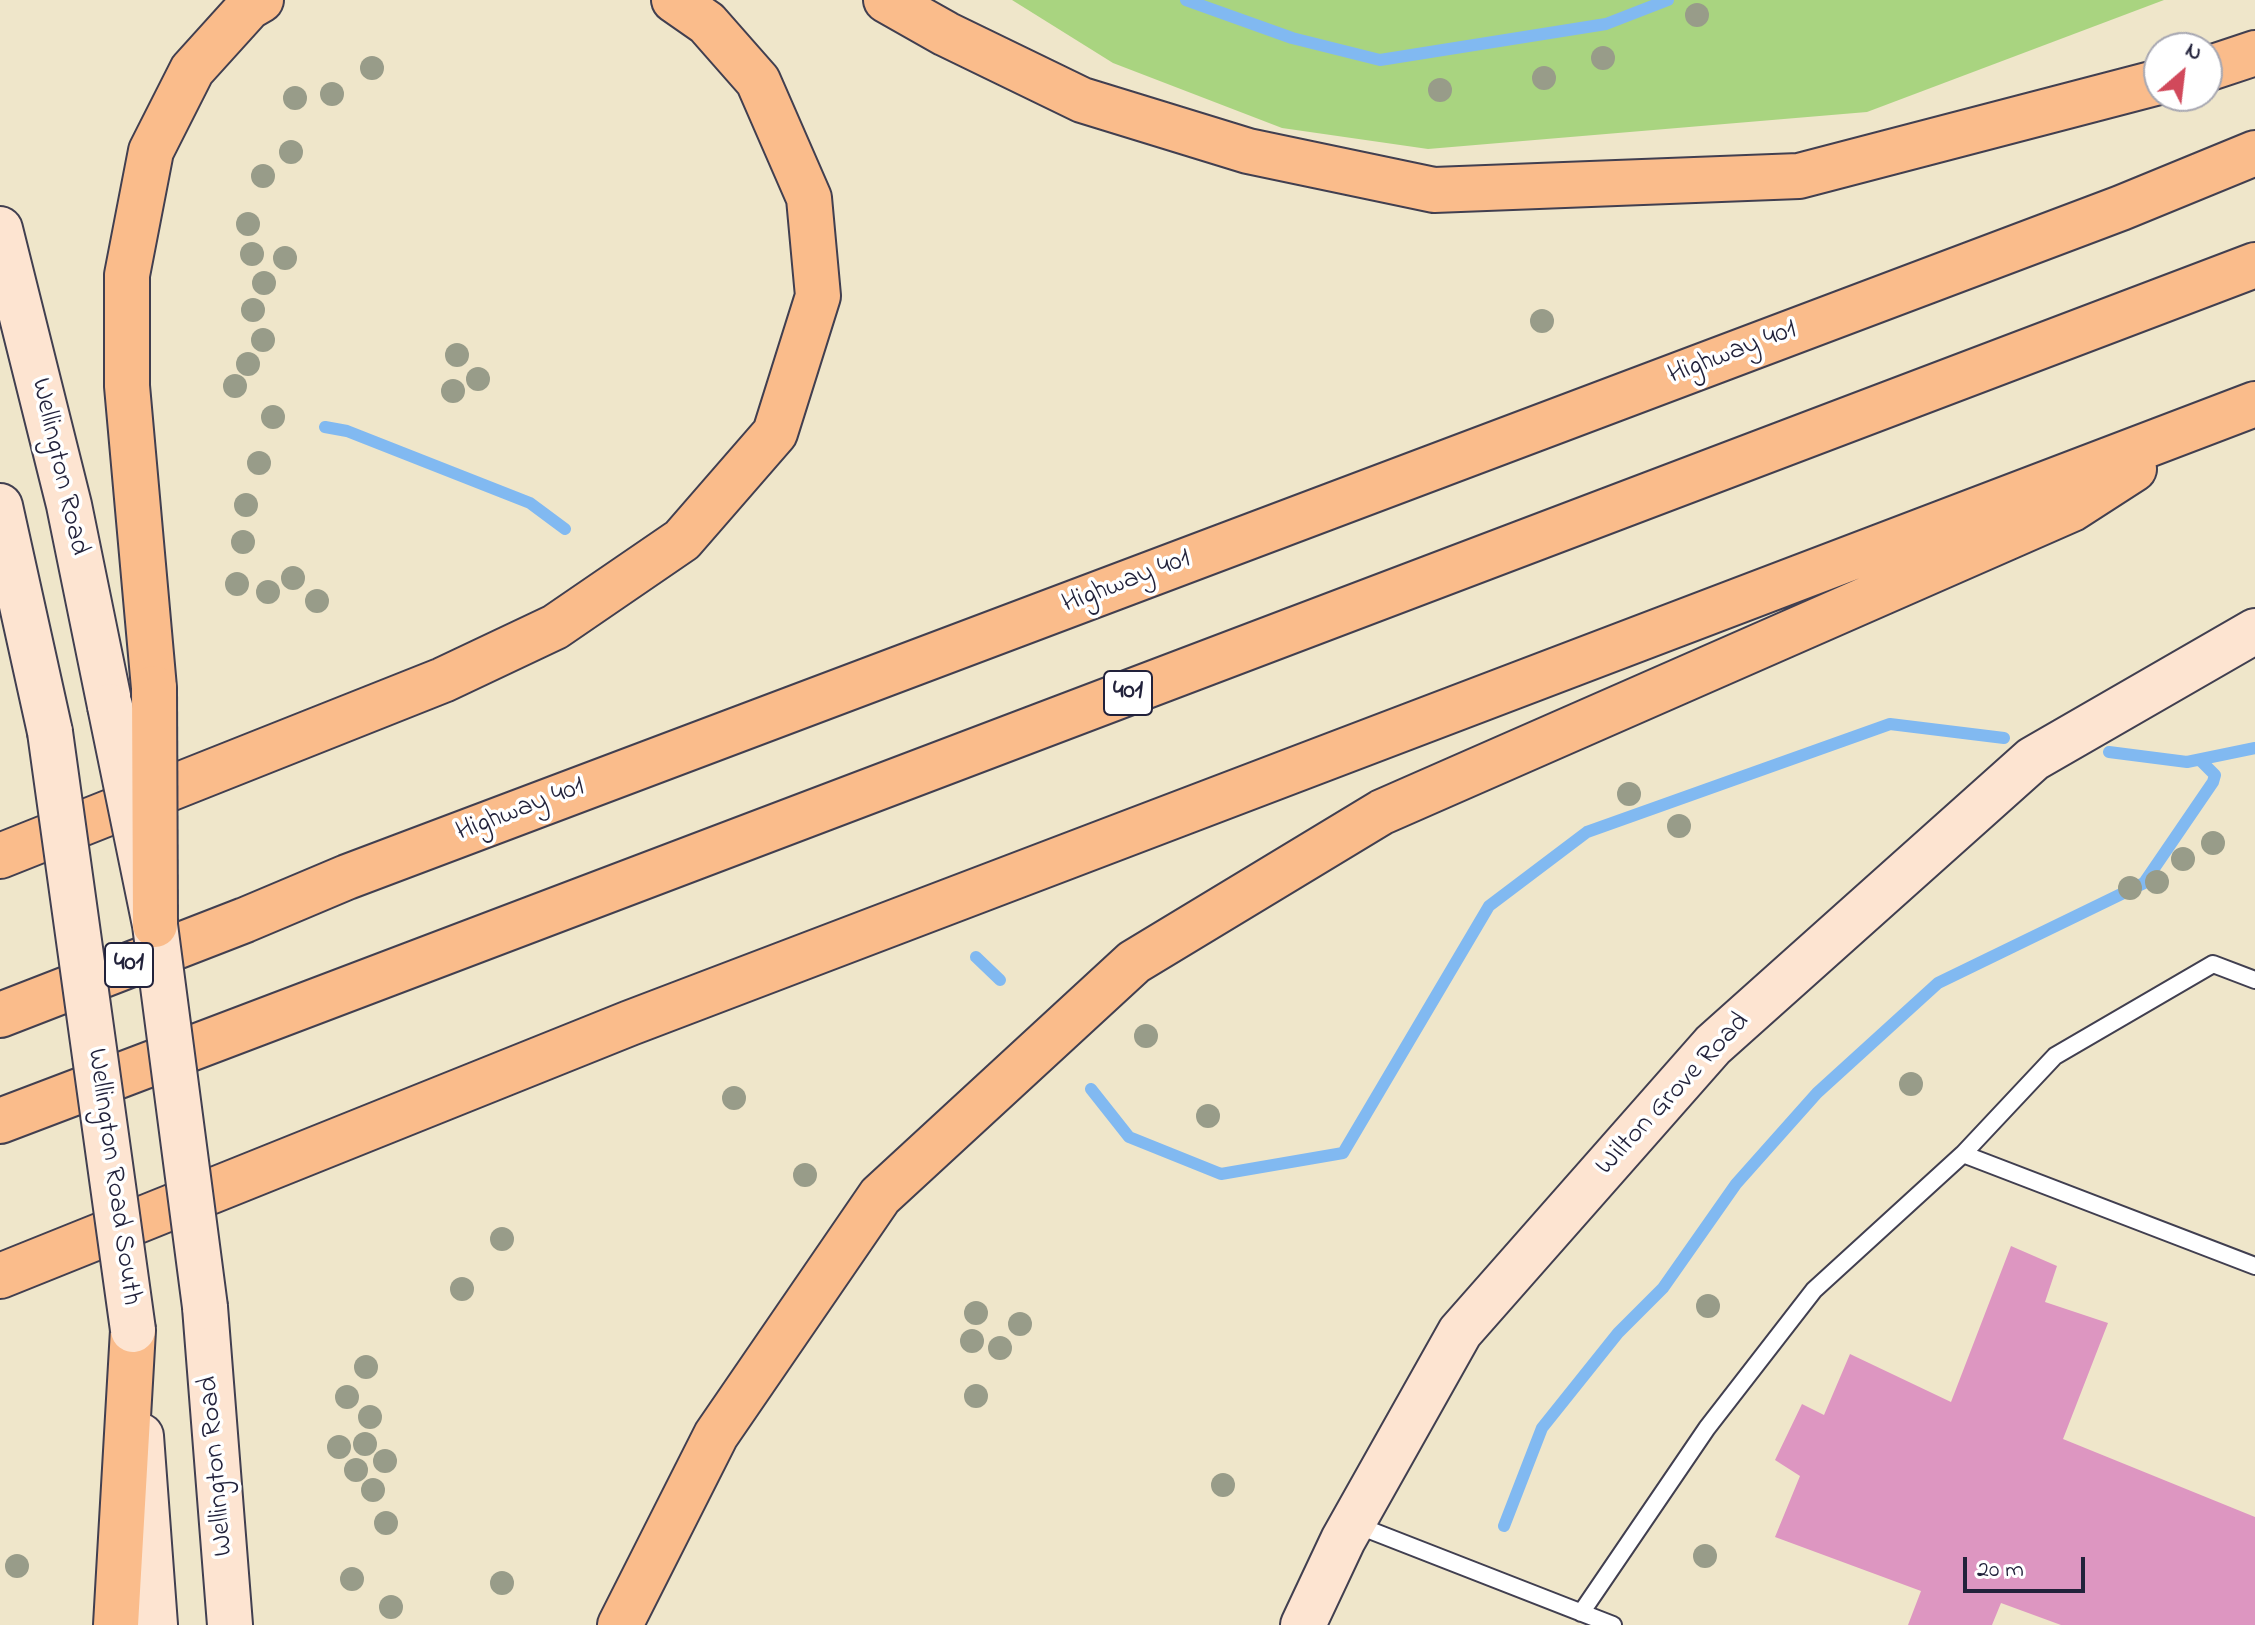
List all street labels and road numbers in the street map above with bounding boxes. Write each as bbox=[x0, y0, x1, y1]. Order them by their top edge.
street label: Highway 401 bbox=[1664, 314, 1802, 394]
street label: Wellington Road bbox=[21, 375, 95, 559]
street label: Highway 401 bbox=[1058, 543, 1196, 623]
road number: 401 bbox=[1104, 671, 1152, 715]
street label: Highway 401 bbox=[452, 771, 590, 851]
road number: 401 bbox=[105, 943, 153, 987]
street label: Wilton Grove Road bbox=[1590, 1007, 1758, 1183]
street label: Wellington Road South bbox=[77, 1046, 147, 1308]
street label: Wellington Road bbox=[193, 1374, 243, 1558]

